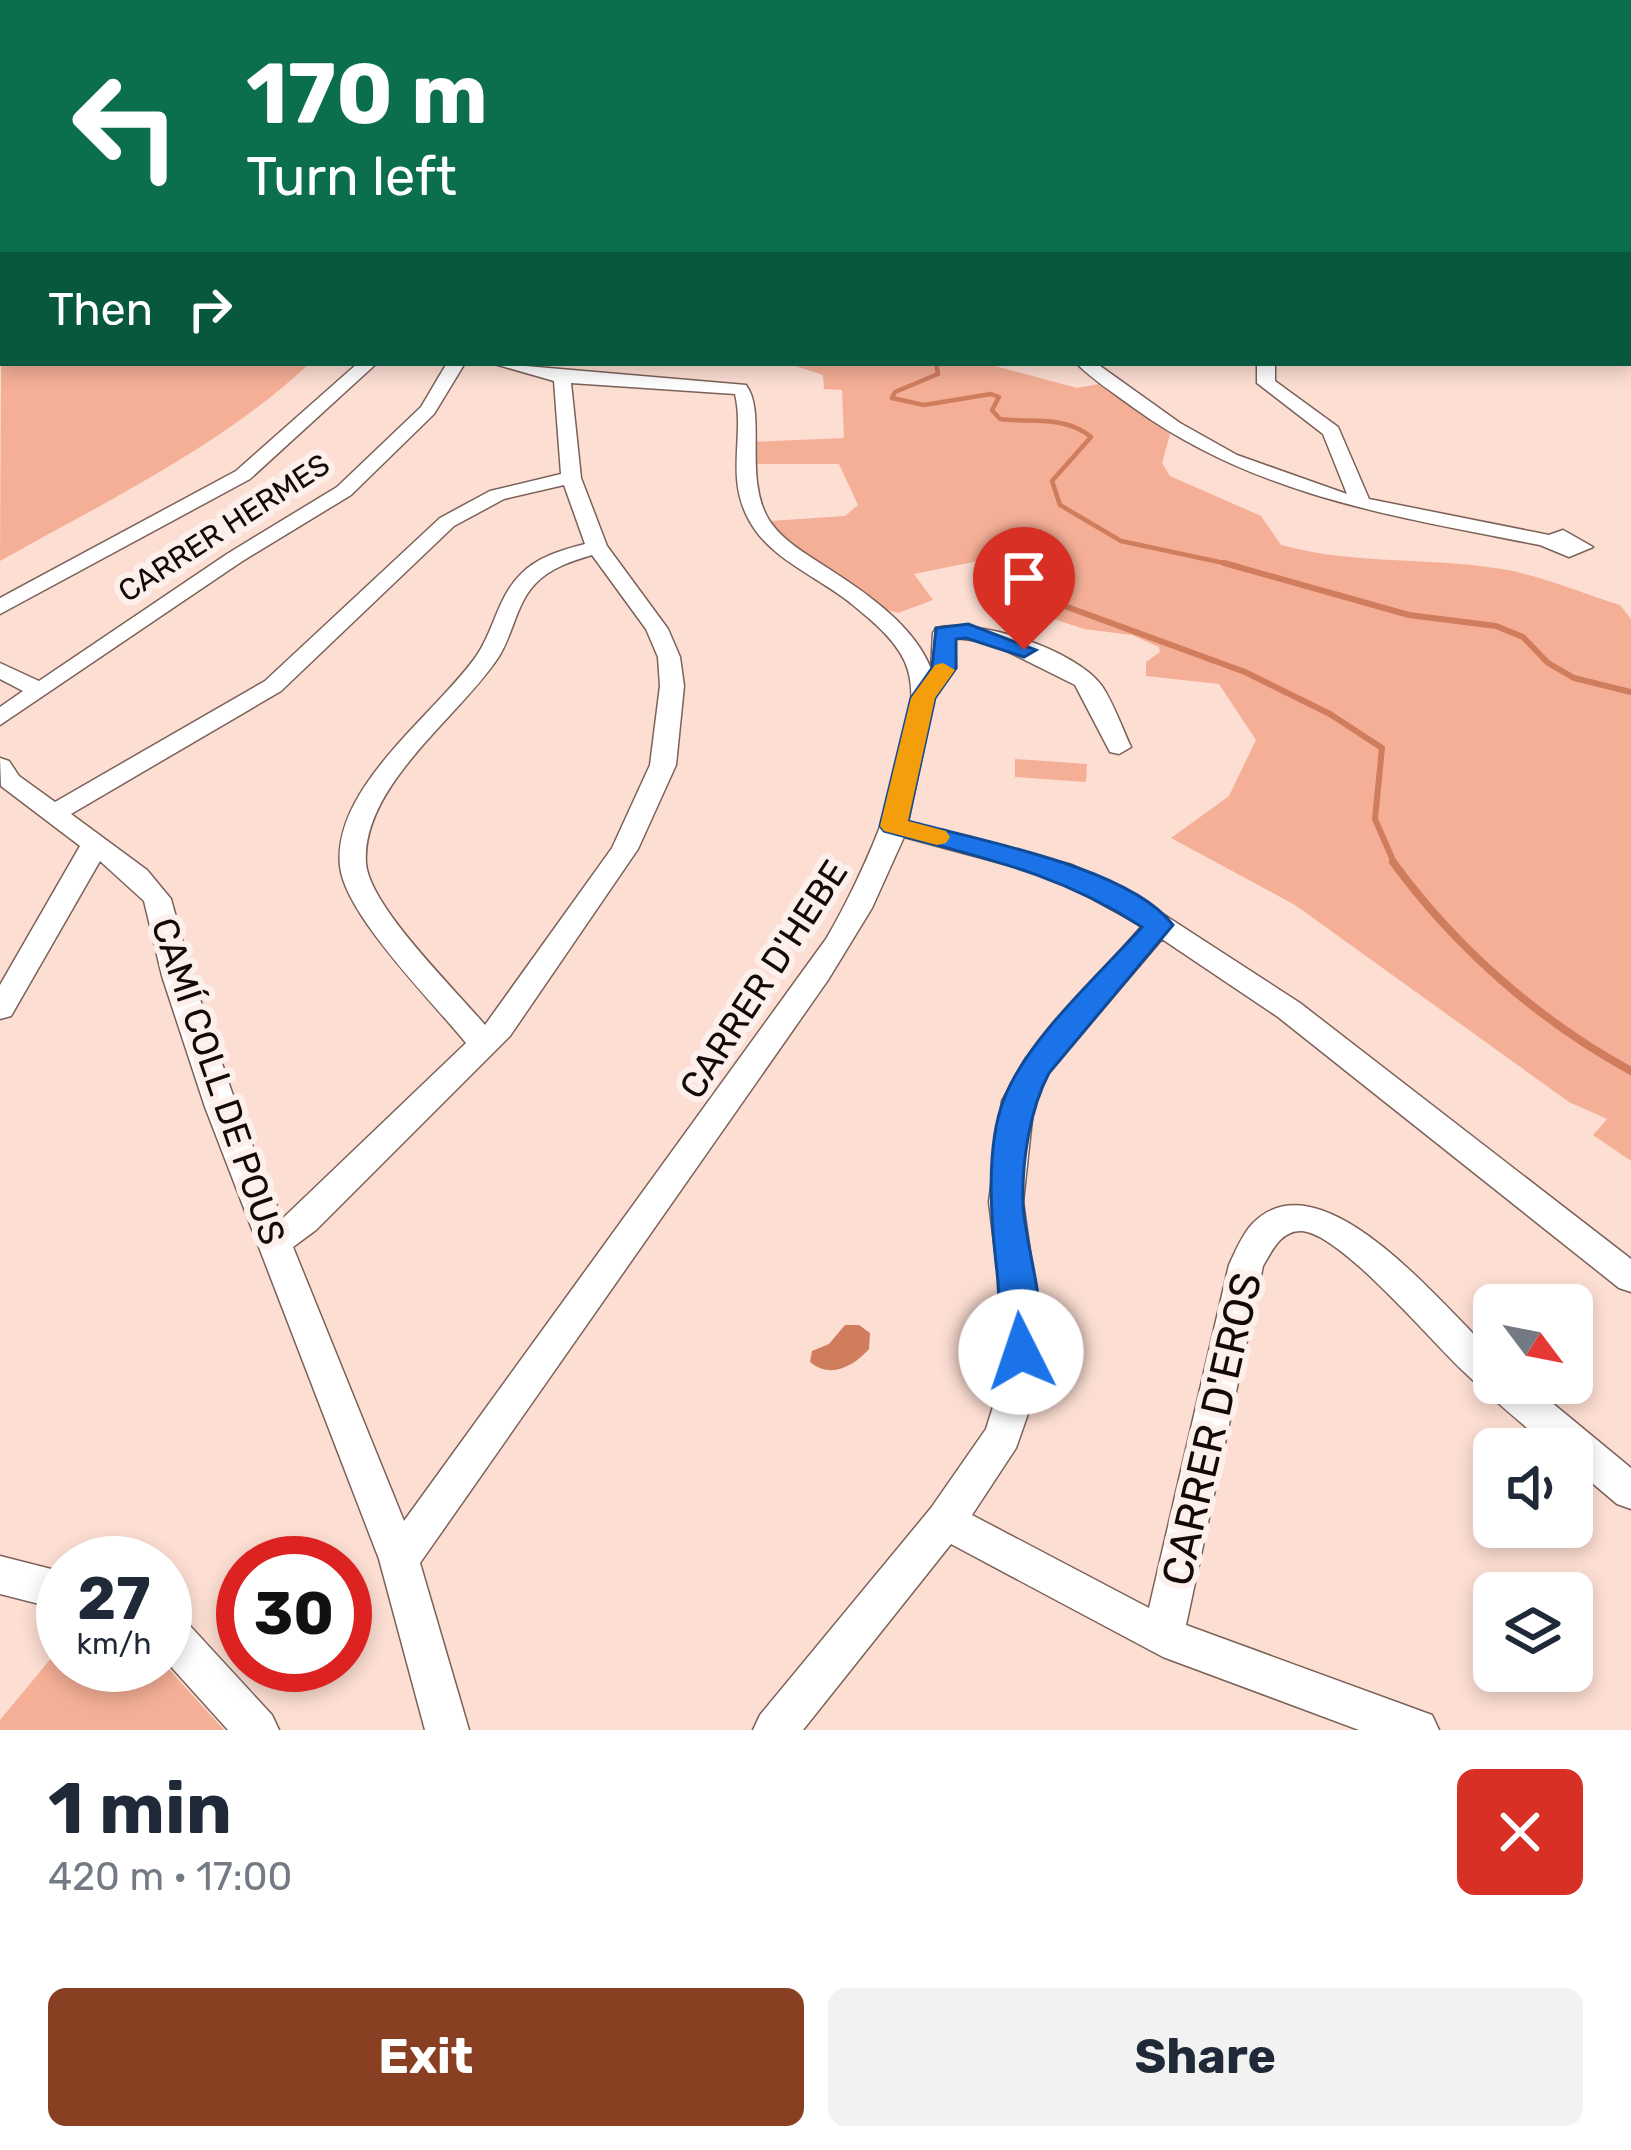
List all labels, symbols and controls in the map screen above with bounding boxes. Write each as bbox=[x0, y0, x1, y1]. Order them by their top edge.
text: 170 m bbox=[246, 44, 488, 144]
icon: left bbox=[48, 48, 204, 204]
text: Turn left bbox=[246, 145, 457, 209]
icon: right bbox=[177, 276, 243, 342]
text: Then bbox=[48, 283, 153, 336]
street label: CARRER HERMES bbox=[112, 446, 336, 610]
pin bbox=[973, 527, 1075, 650]
icon: arrive bbox=[991, 545, 1057, 611]
street label: CARRER D'HEBE bbox=[670, 852, 856, 1106]
street label: CAMÍ COLL DE POUS bbox=[142, 912, 295, 1250]
street label: CARRER D'EROS bbox=[1152, 1268, 1272, 1591]
north arrow bbox=[1473, 1284, 1593, 1404]
map controls bbox=[1473, 1284, 1593, 1692]
position arrow bbox=[958, 1289, 1084, 1415]
button: sound bbox=[1473, 1428, 1593, 1548]
speed limit sign: 30 bbox=[216, 1536, 372, 1692]
text: 27 bbox=[77, 1563, 151, 1634]
button: layers bbox=[1473, 1572, 1593, 1692]
text: km/h bbox=[77, 1626, 151, 1662]
text: 1 min bbox=[48, 1766, 232, 1851]
button: close bbox=[1457, 1769, 1583, 1895]
text: 420 m · 17:00 bbox=[48, 1854, 292, 1900]
button: Exit bbox=[48, 1988, 804, 2126]
button: Share bbox=[828, 1988, 1583, 2126]

